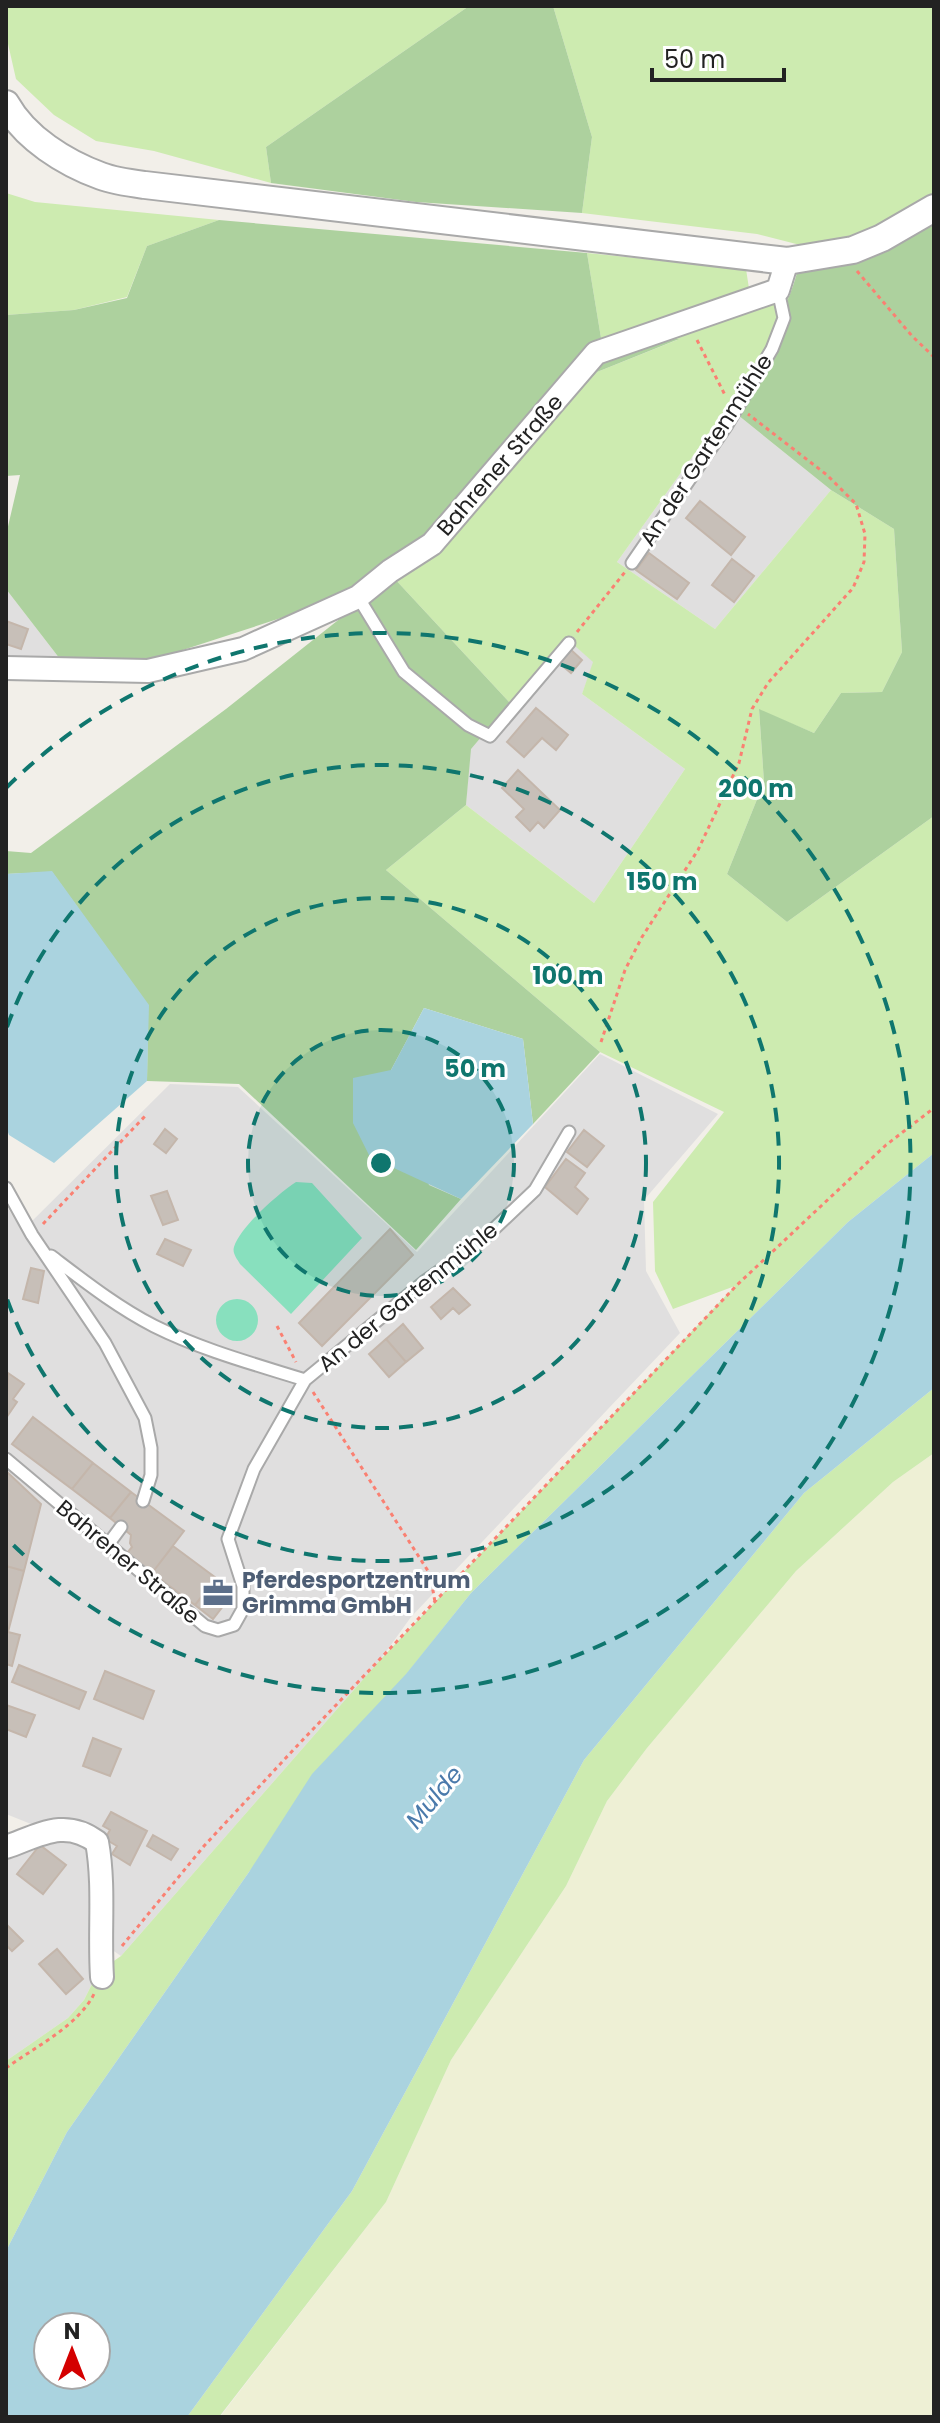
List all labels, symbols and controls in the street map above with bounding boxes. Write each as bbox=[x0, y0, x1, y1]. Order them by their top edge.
scale bar bbox=[652, 32, 784, 82]
text: 50 m bbox=[664, 43, 725, 76]
street label: An der Gartenmühle bbox=[632, 348, 780, 552]
street label: Bahrener Straße bbox=[430, 387, 570, 543]
text: 200 m bbox=[718, 772, 794, 805]
text: 150 m bbox=[627, 865, 697, 898]
text: 100 m bbox=[533, 959, 603, 992]
text: 50 m bbox=[444, 1052, 506, 1085]
centre of rings bbox=[367, 1149, 395, 1177]
street label: An der Gartenmühle bbox=[312, 1215, 504, 1379]
street label: Bahrener Straße bbox=[50, 1493, 206, 1631]
place label: Pferdesportzentrum Grimma GmbH bbox=[242, 1565, 470, 1621]
office icon: Pferdesportzentrum Grimma GmbH bbox=[201, 1576, 235, 1610]
water label: Mulde bbox=[398, 1758, 470, 1836]
north arrow bbox=[32, 2311, 112, 2391]
text: N bbox=[64, 2316, 80, 2347]

